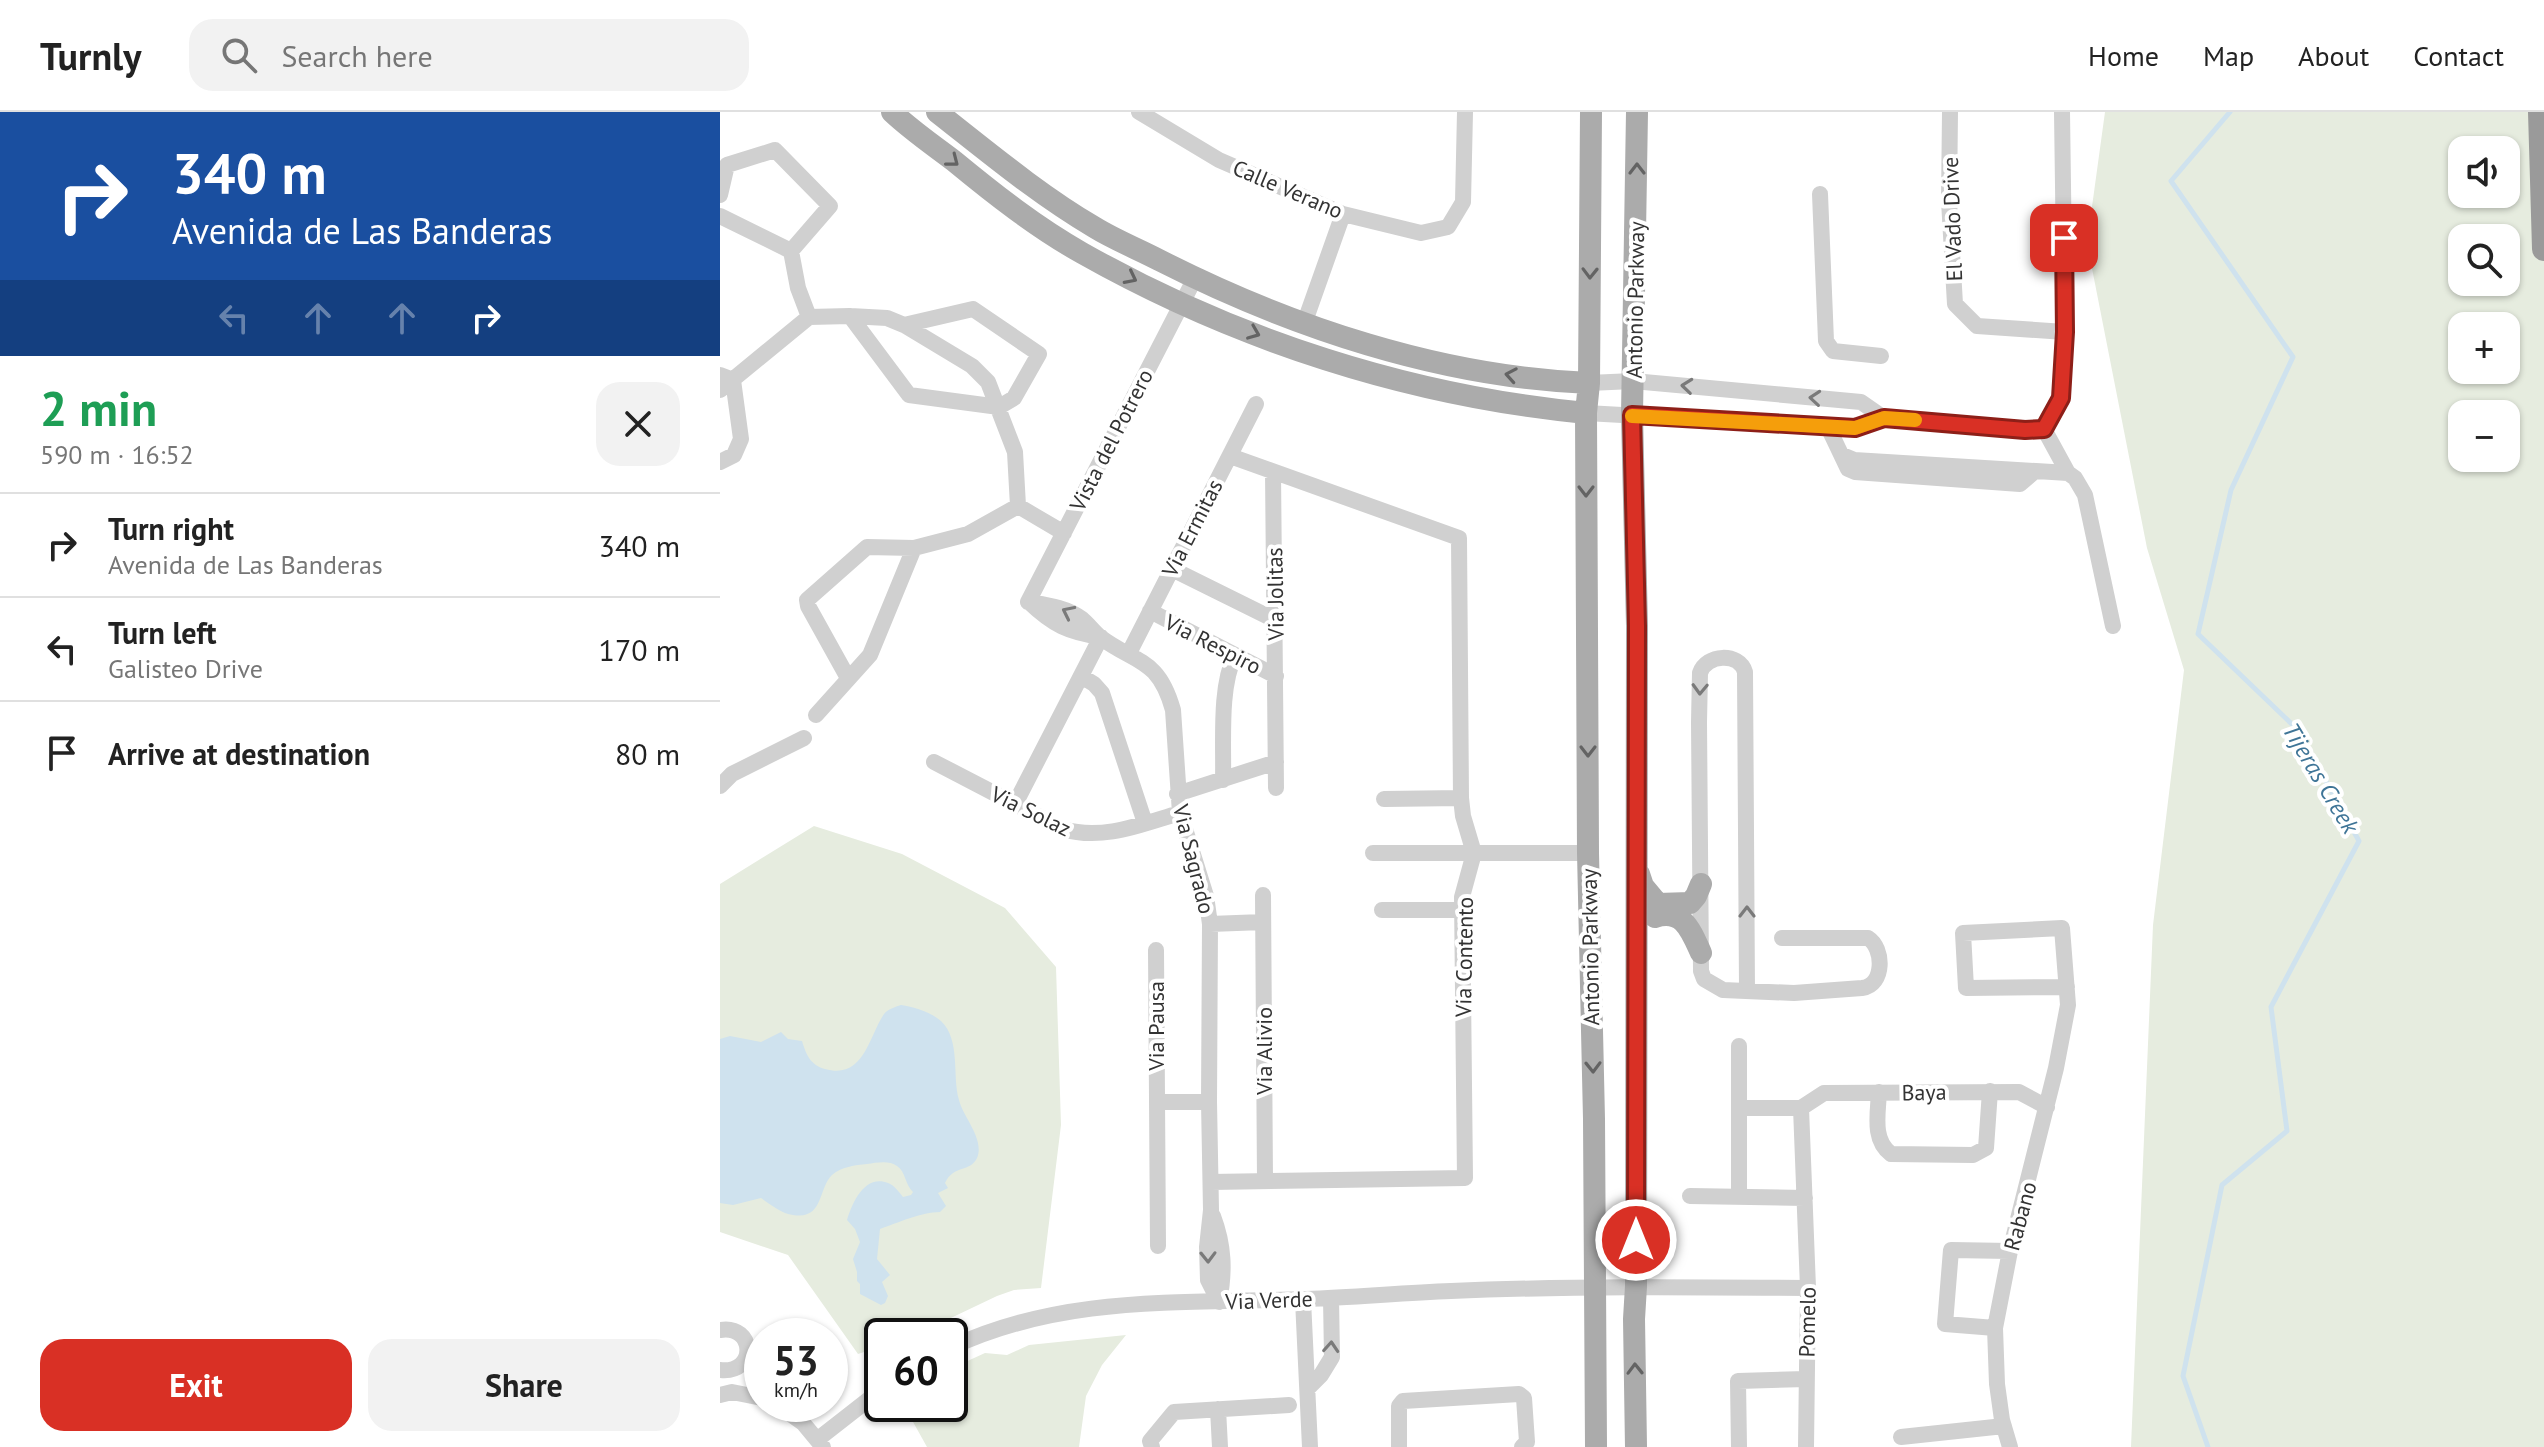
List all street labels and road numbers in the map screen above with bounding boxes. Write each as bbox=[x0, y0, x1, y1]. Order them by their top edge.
street label: Calle Verano bbox=[1229, 153, 1347, 225]
street label: El Vado Drive bbox=[1936, 156, 1968, 282]
street label: Antonio Parkway bbox=[1620, 220, 1650, 379]
street label: Vista del Potrero bbox=[1063, 364, 1159, 517]
street label: Via Ermitas bbox=[1155, 474, 1229, 582]
street label: Via Jolitas bbox=[1260, 547, 1290, 642]
street label: Via Respiro bbox=[1159, 607, 1266, 680]
street label: Via Solaz bbox=[985, 779, 1076, 842]
street label: Via Sagrado bbox=[1167, 800, 1221, 917]
street label: Antonio Parkway bbox=[1575, 867, 1605, 1026]
street label: Via Contento bbox=[1449, 897, 1479, 1018]
street label: Via Pausa bbox=[1142, 981, 1170, 1072]
street label: Via Alivio bbox=[1250, 1007, 1278, 1096]
street label: Baya bbox=[1901, 1078, 1947, 1106]
street label: Rabano bbox=[1997, 1178, 2043, 1254]
street label: Via Verde bbox=[1224, 1284, 1313, 1316]
street label: Pomelo bbox=[1792, 1286, 1822, 1358]

